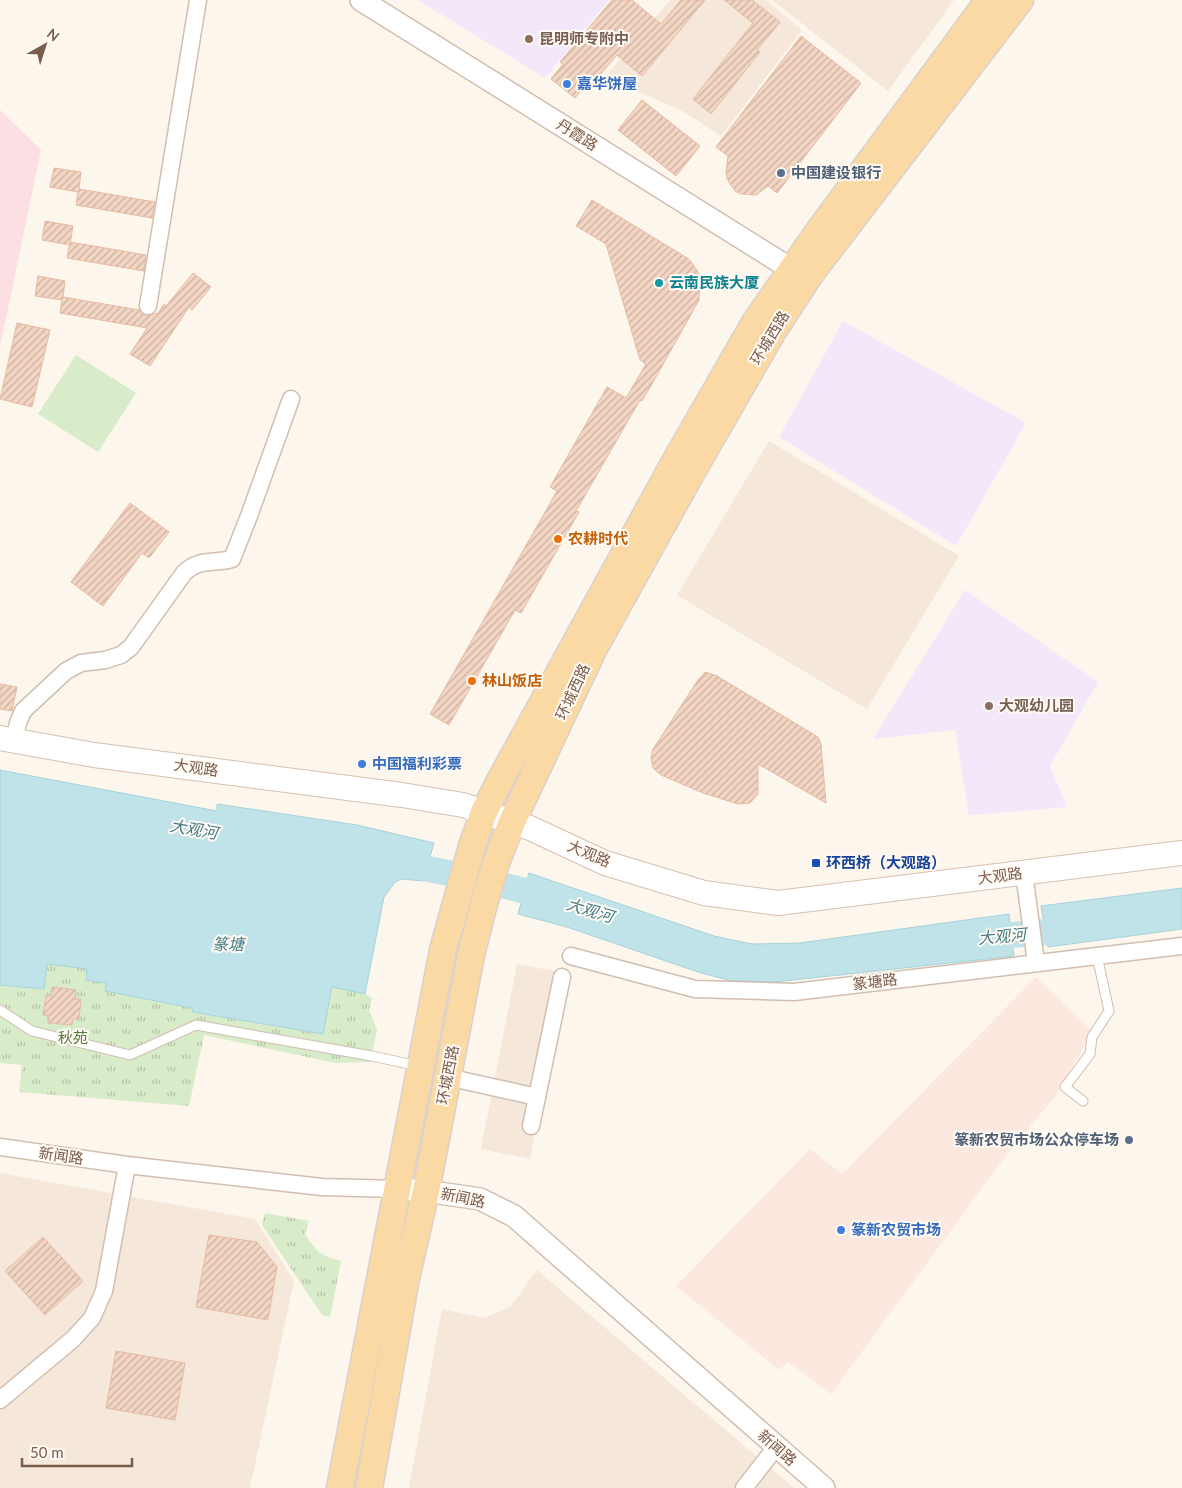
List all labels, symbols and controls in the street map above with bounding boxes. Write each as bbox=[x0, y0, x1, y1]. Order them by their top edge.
north arrow bbox=[20, 20, 70, 70]
text: N bbox=[44, 25, 63, 45]
place label: 昆明师专附中 bbox=[539, 29, 629, 47]
marker: 昆明师专附中 bbox=[523, 33, 535, 45]
place label: 嘉华饼屋 bbox=[577, 74, 637, 92]
marker: 嘉华饼屋 bbox=[561, 78, 573, 90]
street label: 丹霞路 bbox=[554, 115, 601, 154]
place label: 中国建设银行 bbox=[791, 163, 881, 181]
marker: 中国建设银行 bbox=[775, 167, 787, 179]
place label: 云南民族大厦 bbox=[669, 273, 759, 291]
marker: 云南民族大厦 bbox=[653, 277, 665, 289]
street label: 环城西路 bbox=[746, 307, 792, 368]
place label: 农耕时代 bbox=[568, 529, 628, 547]
marker: 农耕时代 bbox=[552, 533, 564, 545]
street label: 环城西路 bbox=[551, 661, 593, 723]
place label: 林山饭店 bbox=[482, 671, 542, 689]
marker: 林山饭店 bbox=[466, 675, 478, 687]
place label: 大观幼儿园 bbox=[999, 696, 1074, 714]
marker: 大观幼儿园 bbox=[983, 700, 995, 712]
place label: 中国福利彩票 bbox=[372, 754, 462, 772]
street label: 大观路 bbox=[173, 755, 220, 779]
marker: 中国福利彩票 bbox=[356, 758, 368, 770]
water label: 大观河 bbox=[169, 815, 222, 843]
street label: 大观路 bbox=[565, 836, 614, 870]
place label: 环西桥（大观路） bbox=[826, 853, 946, 871]
marker: 环西桥（大观路） bbox=[810, 857, 822, 869]
street label: 大观路 bbox=[976, 863, 1023, 887]
water label: 大观河 bbox=[564, 893, 619, 926]
water label: 大观河 bbox=[977, 924, 1030, 947]
water label: 篆塘 bbox=[212, 934, 247, 953]
street label: 篆塘路 bbox=[851, 969, 898, 993]
park label: 秋苑 bbox=[58, 1028, 88, 1046]
street label: 环城西路 bbox=[432, 1044, 462, 1106]
place label: 篆新农贸市场公众停车场 bbox=[954, 1130, 1119, 1148]
marker: 篆新农贸市场公众停车场 bbox=[1123, 1134, 1135, 1146]
street label: 新闻路 bbox=[38, 1143, 85, 1167]
street label: 新闻路 bbox=[439, 1184, 487, 1211]
place label: 篆新农贸市场 bbox=[851, 1220, 941, 1238]
marker: 篆新农贸市场 bbox=[835, 1224, 847, 1236]
street label: 新闻路 bbox=[755, 1426, 801, 1469]
scale bar bbox=[22, 1436, 132, 1468]
text: 50 m bbox=[30, 1443, 64, 1461]

